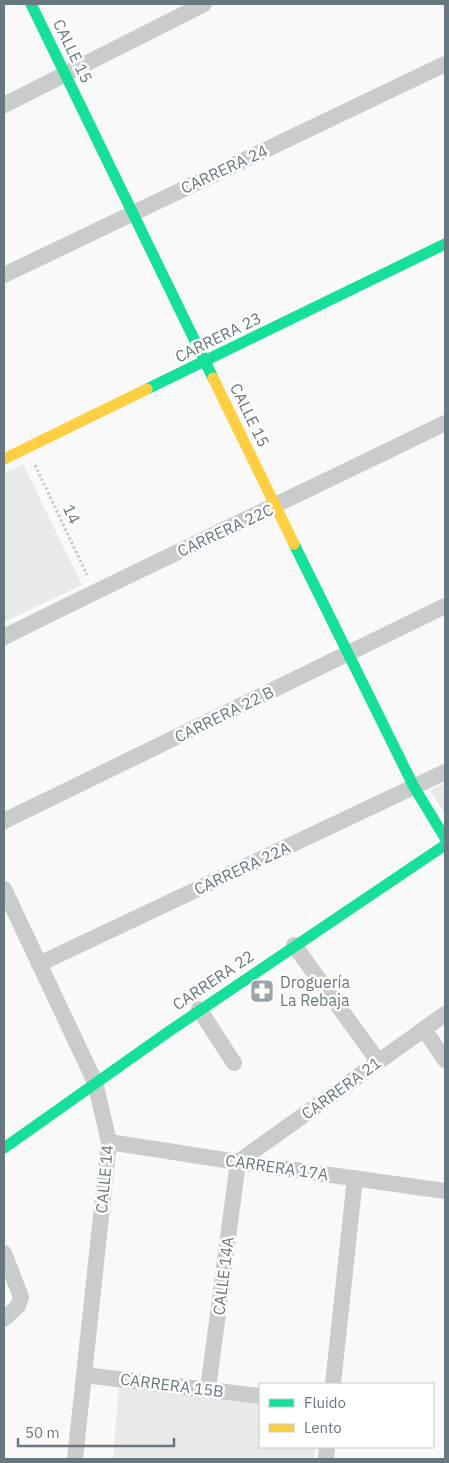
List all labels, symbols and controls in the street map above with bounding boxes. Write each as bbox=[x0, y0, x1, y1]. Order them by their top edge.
street label: CALLE 15 bbox=[49, 16, 97, 86]
street label: CARRERA 24 bbox=[177, 140, 271, 198]
street label: CARRERA 23 bbox=[172, 308, 264, 366]
street label: CALLE 15 bbox=[226, 380, 274, 450]
street label: CARRERA 22C bbox=[174, 499, 276, 561]
street label: 14 bbox=[59, 501, 85, 527]
street label: CARRERA 22 B bbox=[171, 681, 277, 747]
street label: CARRERA 22A bbox=[191, 837, 293, 899]
street label: CARRERA 22 bbox=[169, 946, 257, 1014]
place label: Droguería La Rebaja bbox=[280, 972, 351, 1010]
pharmacy icon: Droguería La Rebaja bbox=[249, 978, 275, 1004]
street label: CARRERA 21 bbox=[297, 1052, 385, 1124]
street label: CALLE 14 bbox=[91, 1144, 117, 1214]
street label: CARRERA 17A bbox=[224, 1150, 330, 1184]
street label: CALLE 14A bbox=[208, 1236, 238, 1316]
street label: CARRERA 15B bbox=[119, 1369, 225, 1401]
legend bbox=[259, 1383, 434, 1448]
text: Fluido bbox=[304, 1393, 346, 1412]
scale bar bbox=[18, 1416, 174, 1448]
text: Lento bbox=[304, 1418, 342, 1437]
text: 50 m bbox=[25, 1423, 60, 1442]

